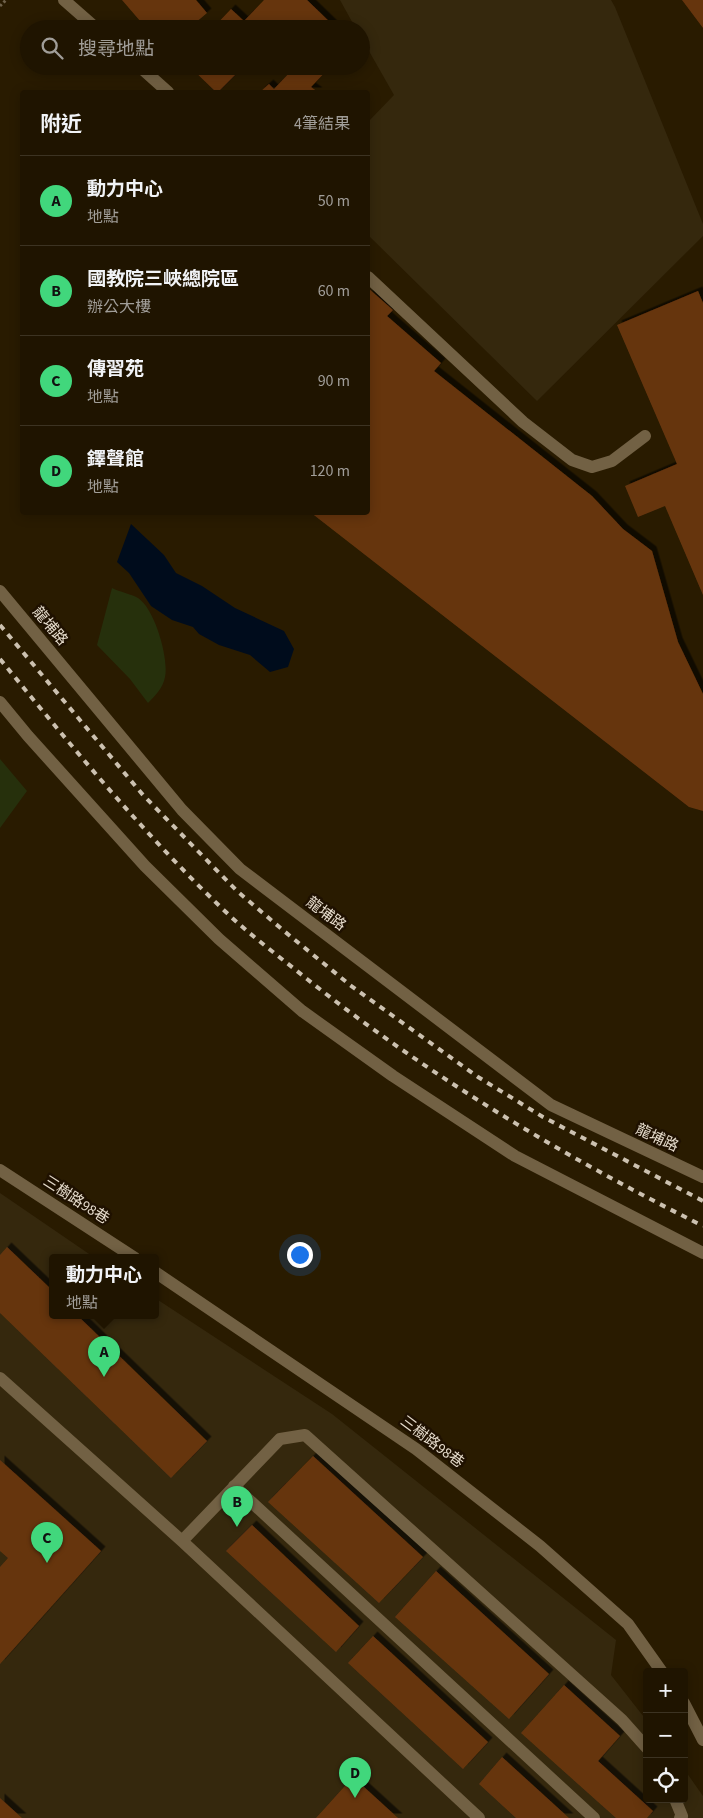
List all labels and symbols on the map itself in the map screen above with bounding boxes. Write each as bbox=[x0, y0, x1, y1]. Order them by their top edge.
street label: 龍埔路 bbox=[27, 602, 73, 650]
street label: 龍埔路 bbox=[302, 892, 350, 936]
street label: 龍埔路 bbox=[632, 1119, 682, 1157]
street label: 三樹路98巷 bbox=[39, 1171, 113, 1229]
your location bbox=[287, 1242, 313, 1268]
pin: A bbox=[88, 1336, 120, 1377]
street label: 三樹路98巷 bbox=[396, 1411, 468, 1473]
pin: B bbox=[221, 1486, 253, 1527]
pin: C bbox=[31, 1522, 63, 1563]
pin: D bbox=[339, 1757, 371, 1798]

